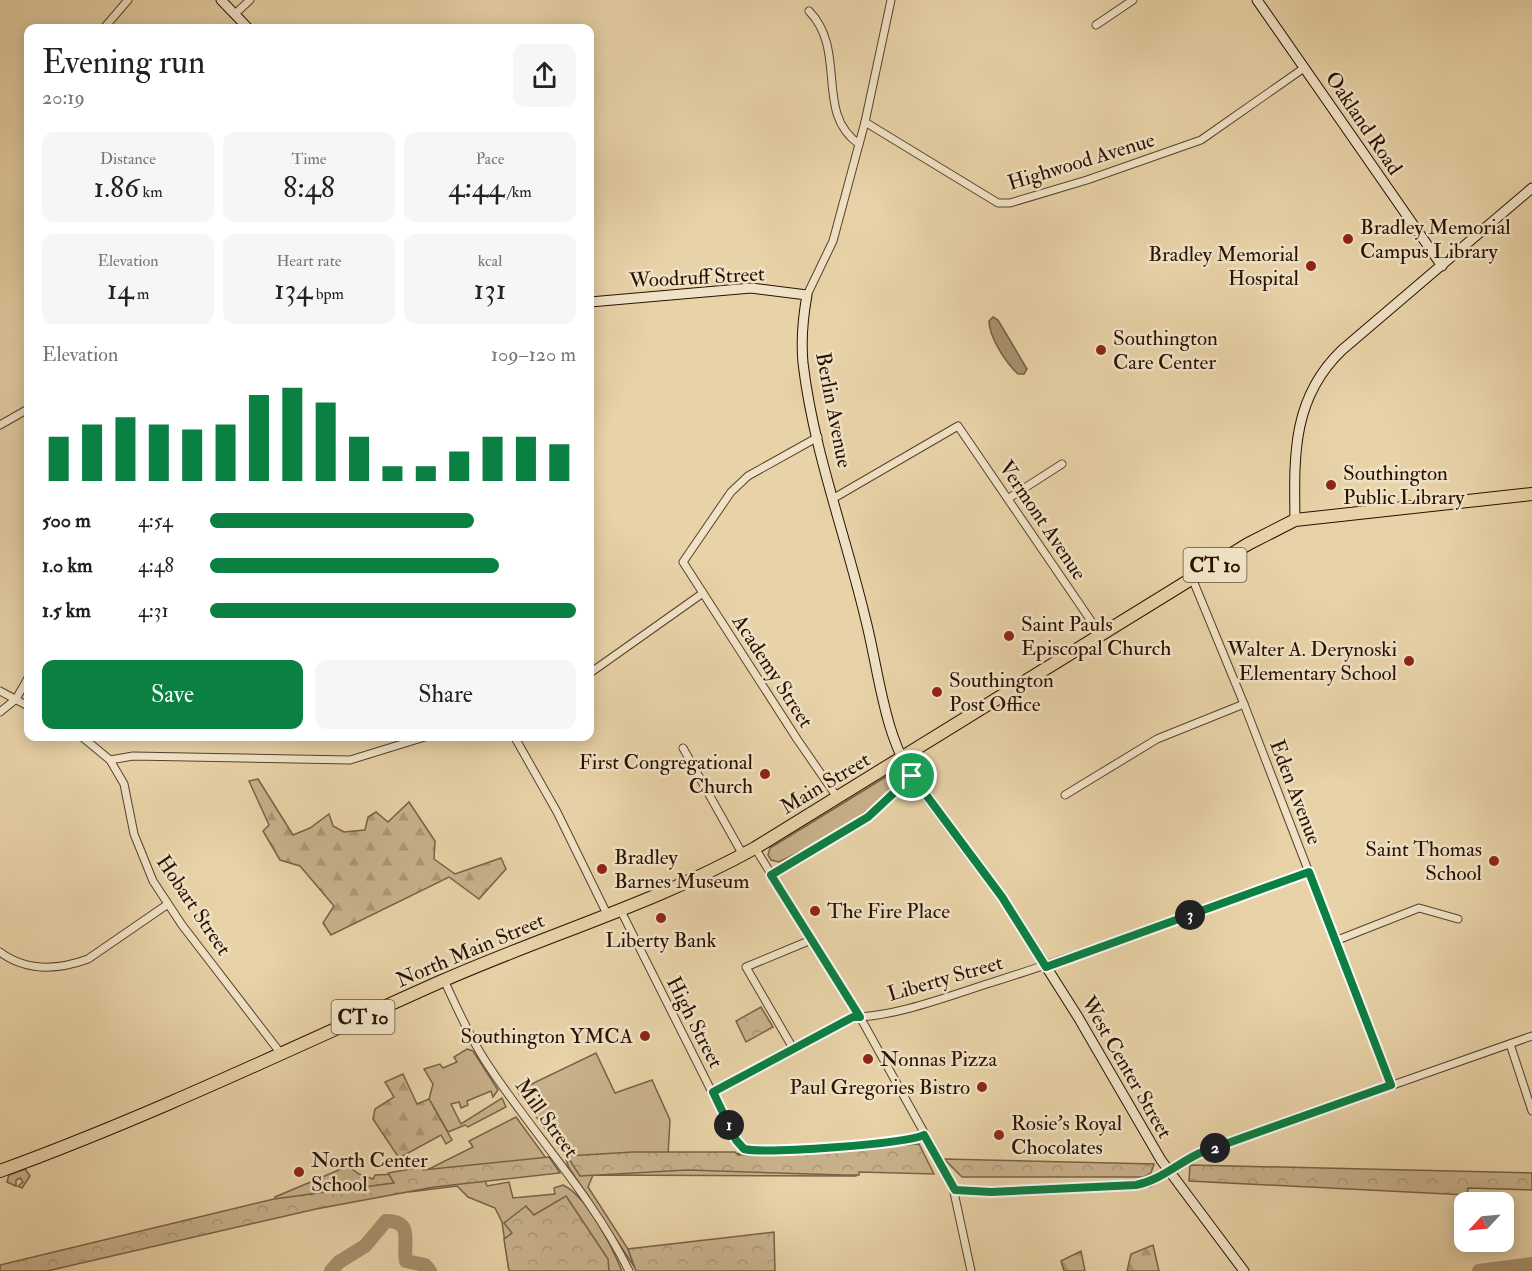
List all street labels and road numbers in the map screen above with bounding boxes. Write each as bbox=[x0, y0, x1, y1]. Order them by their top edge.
street label: Oakland Road bbox=[1319, 66, 1408, 181]
street label: Highwood Avenue bbox=[1004, 126, 1158, 197]
street label: Woodruff Street bbox=[628, 260, 766, 295]
street label: Berlin Avenue bbox=[809, 350, 858, 470]
street label: Vermont Avenue bbox=[993, 455, 1093, 586]
road number: CT 10 bbox=[1184, 548, 1246, 582]
street label: Academy Street bbox=[725, 609, 819, 733]
street label: Eden Avenue bbox=[1263, 736, 1328, 849]
street label: Main Street bbox=[775, 746, 875, 821]
street label: Hobart Street bbox=[150, 850, 237, 961]
street label: North Main Street bbox=[392, 907, 549, 994]
street label: Liberty Street bbox=[884, 949, 1006, 1008]
street label: High Street bbox=[660, 972, 729, 1073]
street label: West Center Street bbox=[1074, 990, 1178, 1143]
road number: CT 10 bbox=[332, 1000, 394, 1034]
street label: Mill Street bbox=[509, 1073, 585, 1163]

